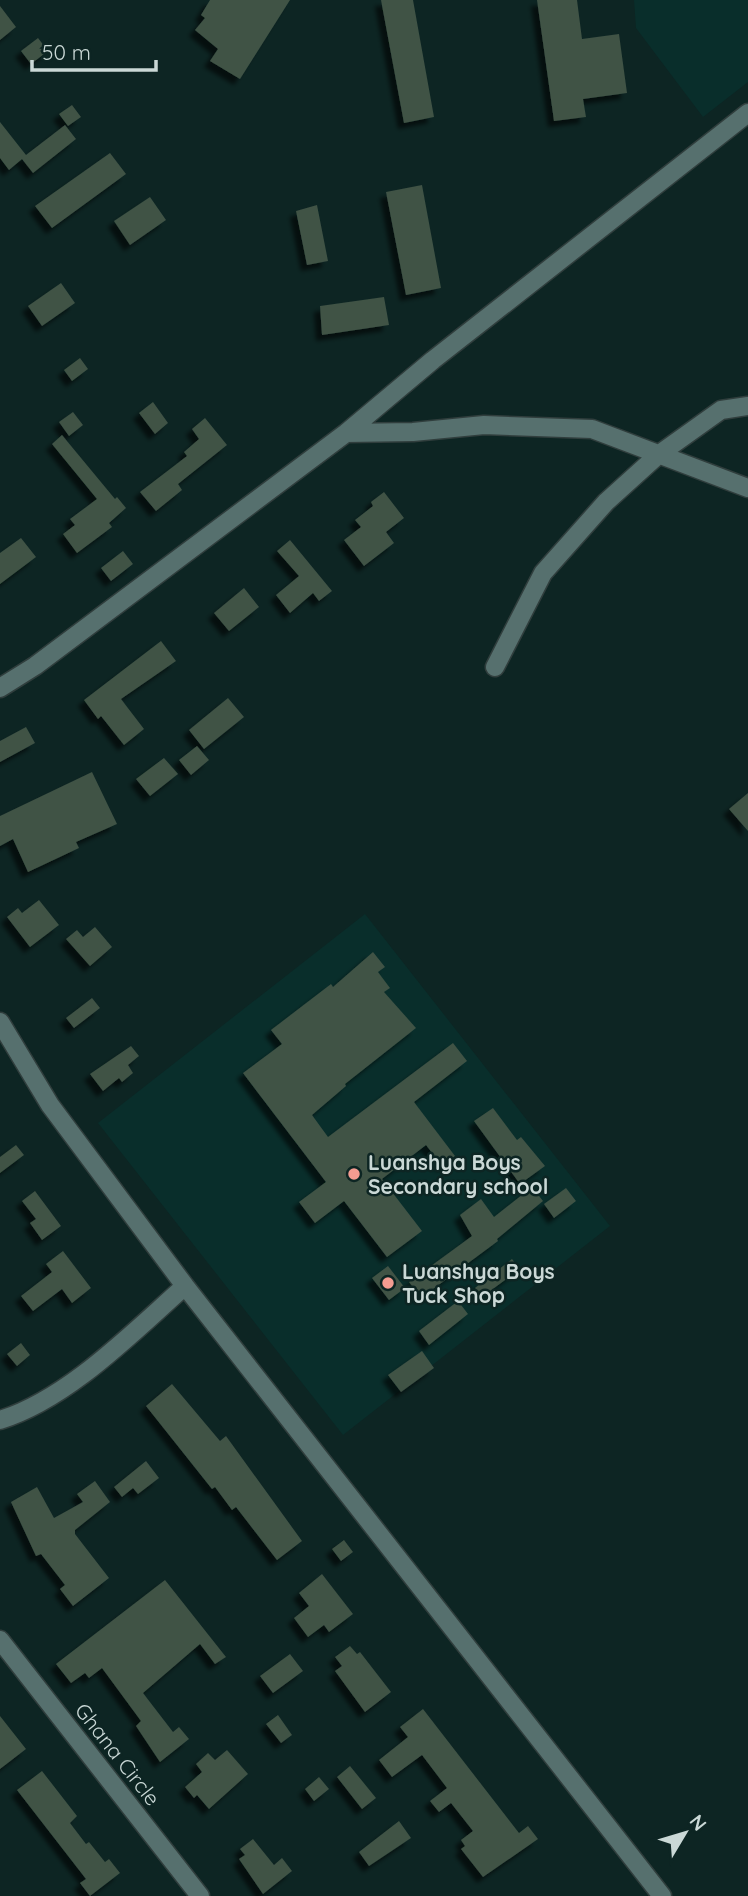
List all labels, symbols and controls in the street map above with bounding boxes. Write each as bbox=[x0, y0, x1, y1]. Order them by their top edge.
scale bar bbox=[32, 28, 156, 72]
text: 50 m bbox=[42, 39, 91, 65]
place label: Luanshya Boys Secondary school bbox=[368, 1149, 548, 1199]
marker: Luanshya Boys Secondary school bbox=[346, 1166, 362, 1182]
place label: Luanshya Boys Tuck Shop bbox=[402, 1258, 555, 1308]
marker: Luanshya Boys Tuck Shop bbox=[380, 1275, 396, 1291]
street label: Ghana Circle bbox=[70, 1698, 166, 1810]
north arrow bbox=[650, 1798, 720, 1868]
text: N bbox=[685, 1810, 712, 1835]

